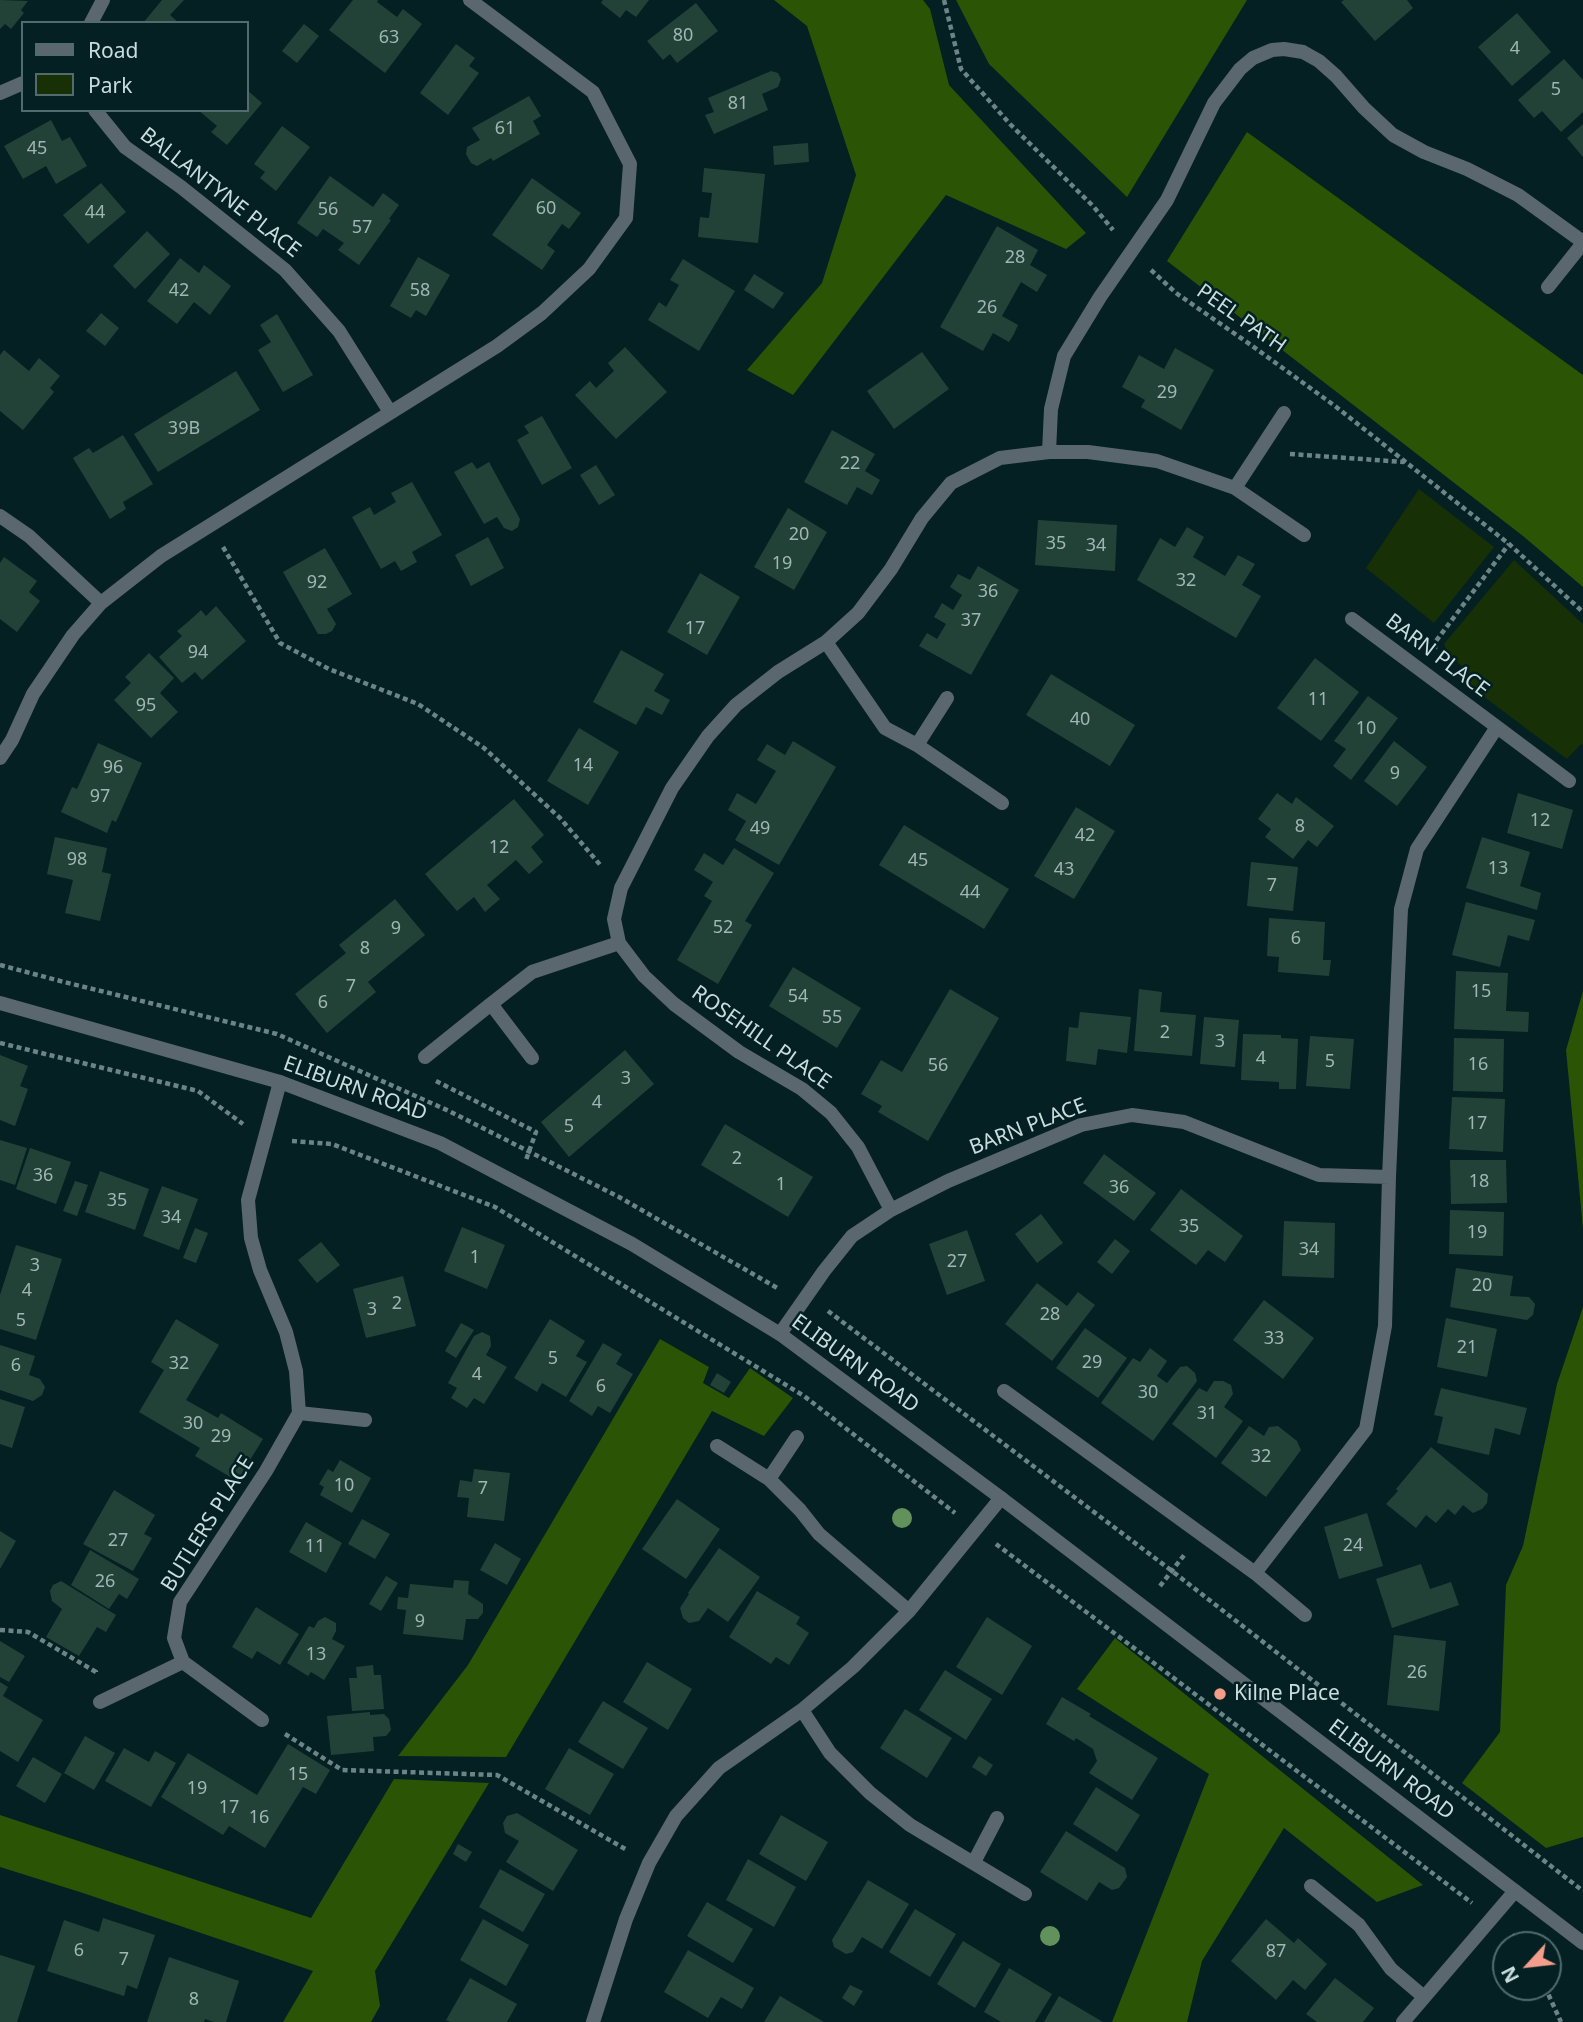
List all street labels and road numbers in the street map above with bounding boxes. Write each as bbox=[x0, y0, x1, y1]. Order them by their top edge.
street label: BALLANTYNE PLACE bbox=[135, 122, 305, 264]
street label: PEEL PATH bbox=[1191, 279, 1291, 359]
street label: BARN PLACE bbox=[1380, 609, 1494, 703]
street label: ROSEHILL PLACE bbox=[686, 981, 836, 1095]
street label: ELIBURN ROAD bbox=[280, 1051, 430, 1127]
street label: BARN PLACE bbox=[966, 1093, 1090, 1161]
street label: ELIBURN ROAD bbox=[786, 1309, 924, 1419]
street label: BUTLERS PLACE bbox=[156, 1452, 260, 1596]
street label: ELIBURN ROAD bbox=[1323, 1714, 1459, 1826]

